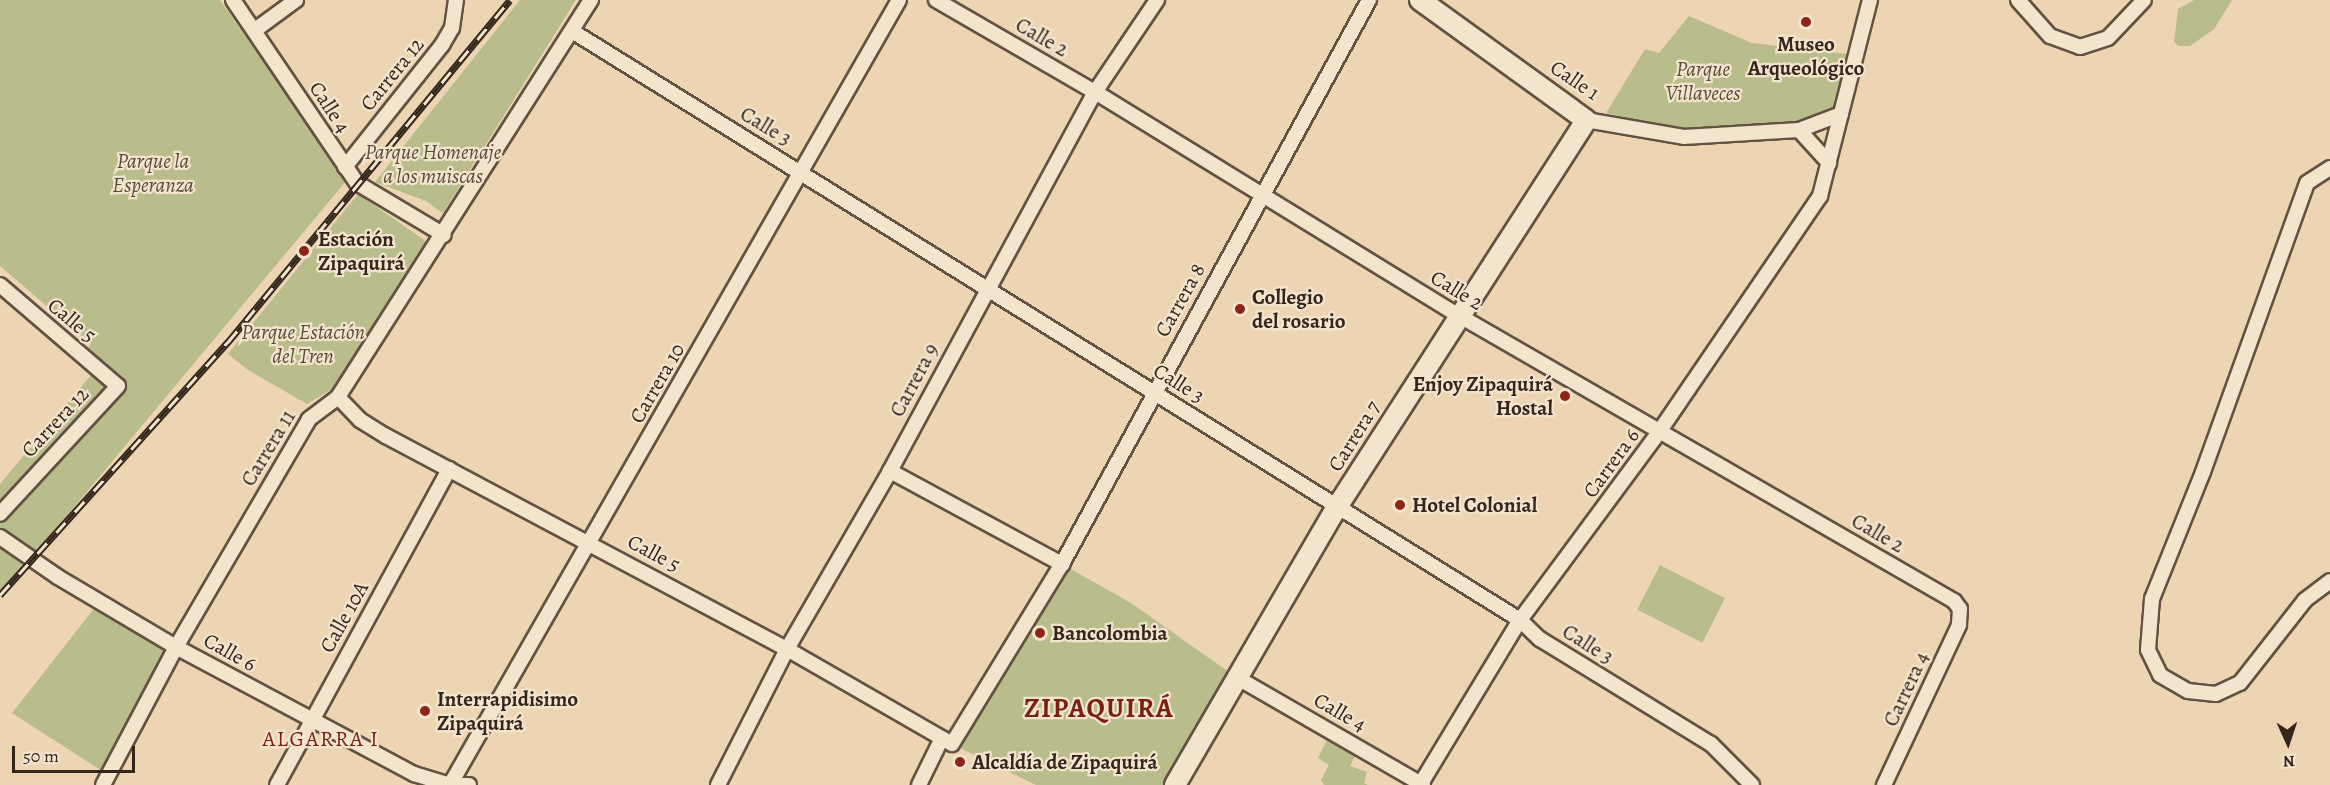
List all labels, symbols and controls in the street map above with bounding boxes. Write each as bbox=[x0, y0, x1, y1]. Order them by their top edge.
street label: Calle 2 bbox=[1011, 12, 1073, 62]
marker: Museo Arqueológico bbox=[1799, 15, 1813, 29]
place label: Museo Arqueológico bbox=[1748, 31, 1864, 81]
street label: Carrera 12 bbox=[355, 32, 429, 116]
street label: Calle 1 bbox=[1546, 54, 1604, 106]
park label: Parque Villaveces bbox=[1666, 56, 1740, 106]
street label: Calle 4 bbox=[304, 77, 356, 137]
street label: Calle 3 bbox=[736, 101, 796, 151]
park label: Parque Homenaje a los muiscas bbox=[365, 139, 501, 189]
park label: Parque la Esperanza bbox=[112, 148, 194, 198]
place label: Estación Zipaquirá bbox=[318, 226, 405, 276]
marker: Estación Zipaquirá bbox=[295, 242, 313, 260]
street label: Carrera 8 bbox=[1150, 259, 1210, 341]
street label: Calle 2 bbox=[1426, 265, 1488, 315]
place label: Collegio del rosario bbox=[1252, 284, 1346, 334]
street label: Calle 5 bbox=[43, 292, 101, 348]
marker: Collegio del rosario bbox=[1233, 302, 1247, 316]
park label: Parque Estación del Tren bbox=[241, 319, 365, 369]
street label: Carrera 10 bbox=[624, 338, 690, 428]
street label: Carrera 9 bbox=[884, 339, 944, 421]
street label: Calle 3 bbox=[1149, 358, 1209, 408]
place label: Enjoy Zipaquirá Hostal bbox=[1413, 371, 1553, 421]
street label: Carrera 12 bbox=[16, 382, 94, 462]
marker: Enjoy Zipaquirá Hostal bbox=[1558, 389, 1572, 403]
street label: Carrera 7 bbox=[1322, 396, 1386, 476]
street label: Carrera 11 bbox=[235, 405, 301, 491]
street label: Carrera 6 bbox=[1577, 423, 1645, 503]
place label: Hotel Colonial bbox=[1412, 492, 1537, 518]
marker: Hotel Colonial bbox=[1393, 498, 1407, 512]
street label: Calle 2 bbox=[1847, 508, 1909, 558]
street label: Calle 5 bbox=[623, 529, 685, 577]
street label: Calle 10A bbox=[314, 577, 374, 657]
street label: Calle 3 bbox=[1558, 619, 1618, 669]
place label: Bancolombia bbox=[1052, 620, 1168, 646]
marker: Bancolombia bbox=[1033, 626, 1047, 640]
street label: Calle 6 bbox=[199, 627, 261, 677]
street label: Carrera 4 bbox=[1878, 648, 1934, 730]
place label: Interrapidisimo Zipaquirá bbox=[437, 686, 578, 736]
street label: Calle 4 bbox=[1309, 687, 1371, 737]
district label: ZIPAQUIRÁ bbox=[1024, 693, 1174, 725]
marker: Interrapidisimo Zipaquirá bbox=[418, 704, 432, 718]
north arrow bbox=[2258, 713, 2318, 773]
district label: ALGARRA I bbox=[262, 727, 380, 753]
scale bar bbox=[15, 734, 138, 772]
text: 50 m bbox=[23, 744, 59, 768]
place label: Alcaldía de Zipaquirá bbox=[972, 749, 1158, 775]
text: N bbox=[2283, 750, 2295, 772]
marker: Alcaldía de Zipaquirá bbox=[953, 755, 967, 769]

